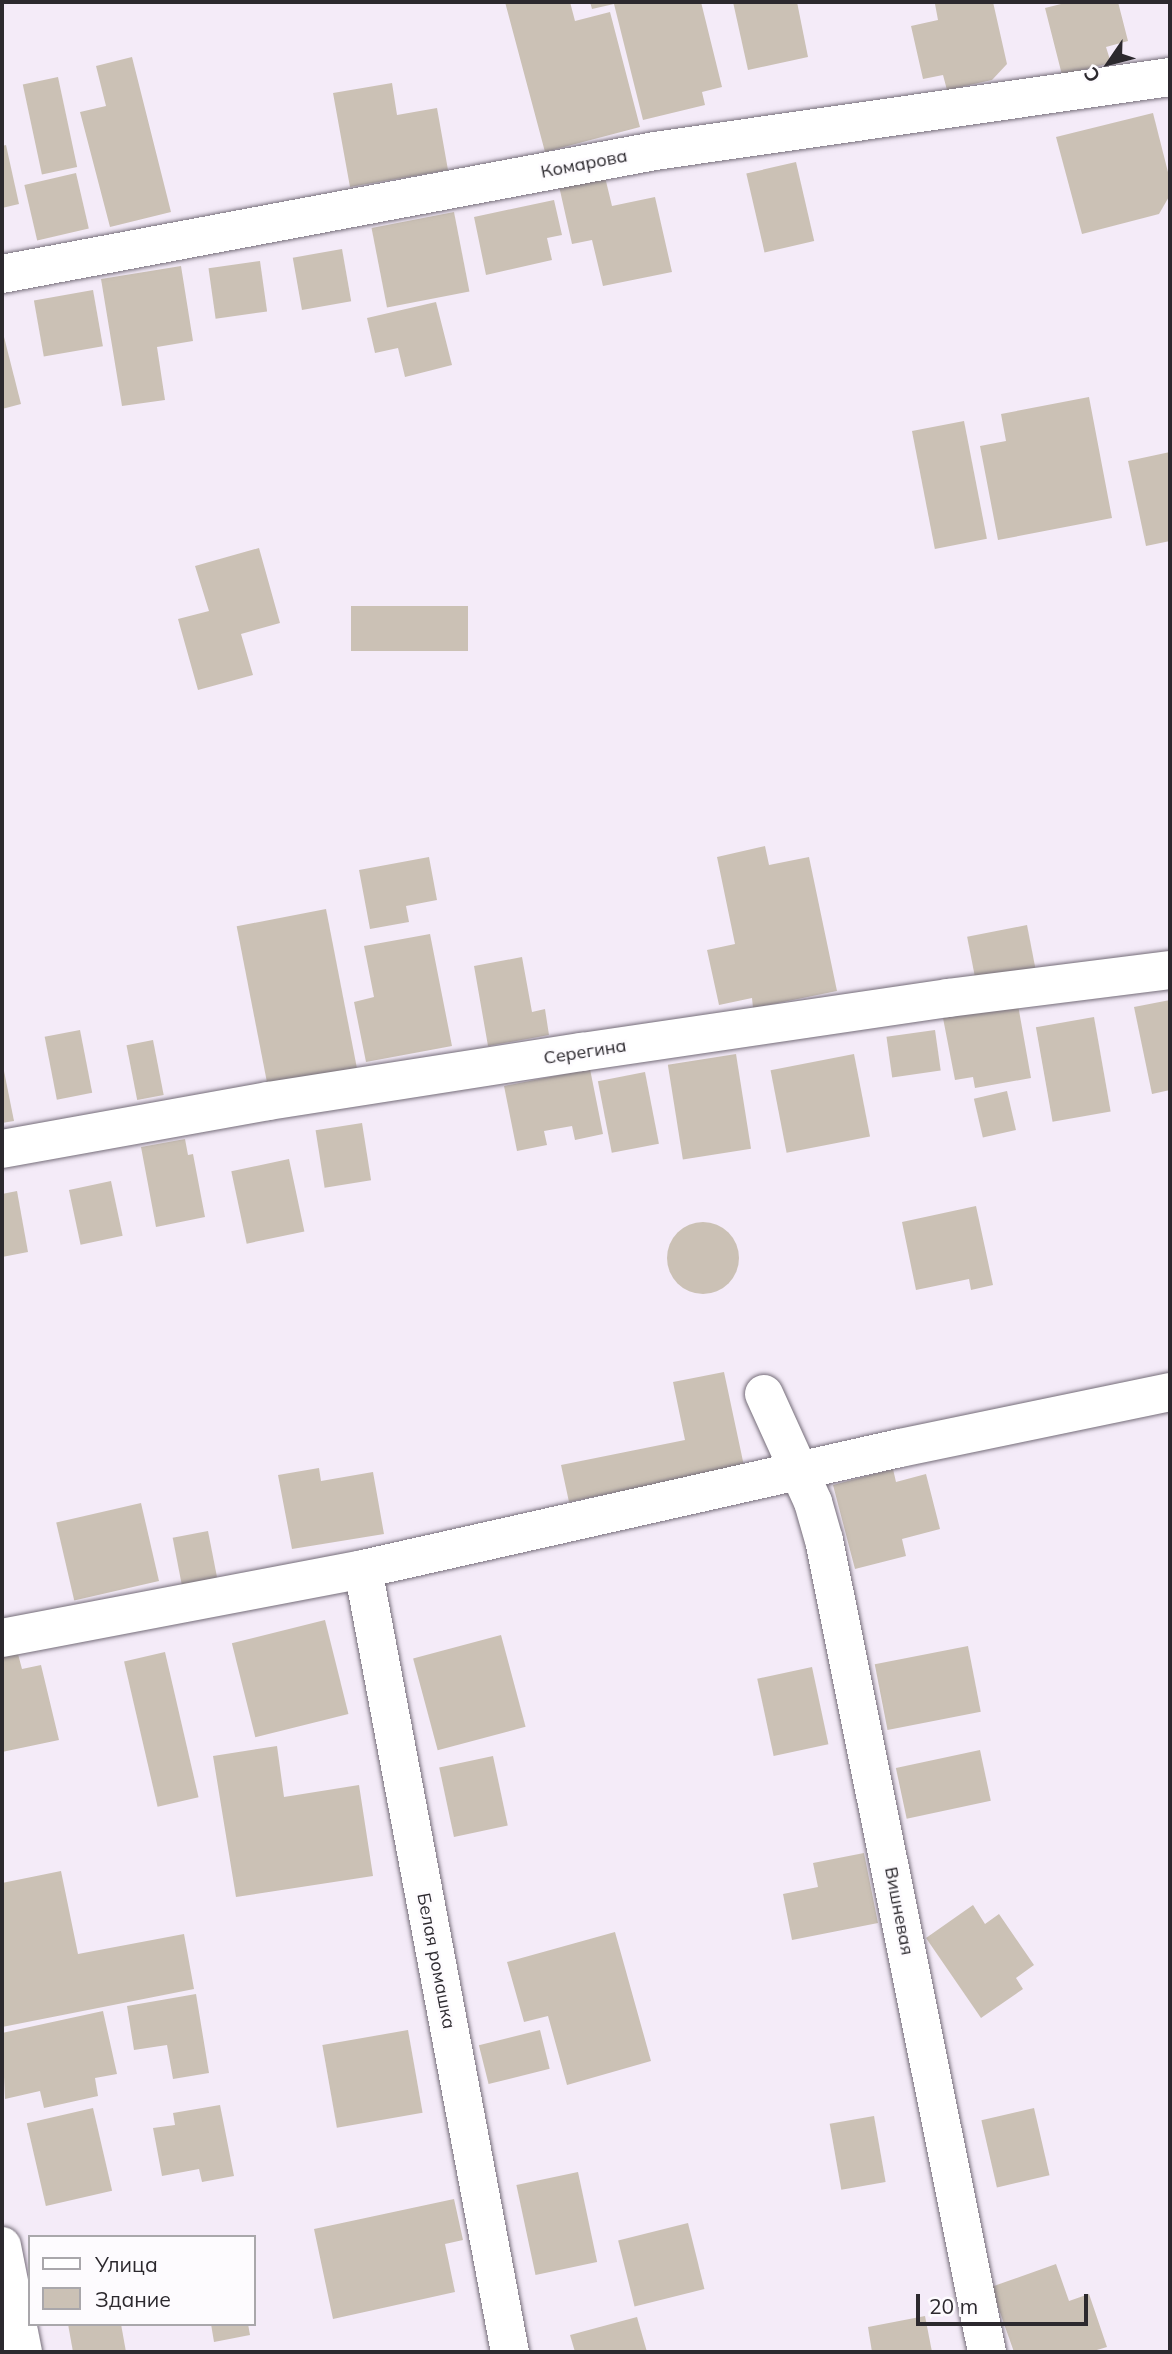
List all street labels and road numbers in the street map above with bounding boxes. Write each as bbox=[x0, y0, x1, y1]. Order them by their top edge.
street label: Комарова bbox=[539, 145, 629, 183]
street label: Серегина bbox=[542, 1035, 628, 1069]
street label: Вишневая bbox=[880, 1865, 918, 1957]
street label: Белая ромашка bbox=[412, 1891, 460, 2031]

